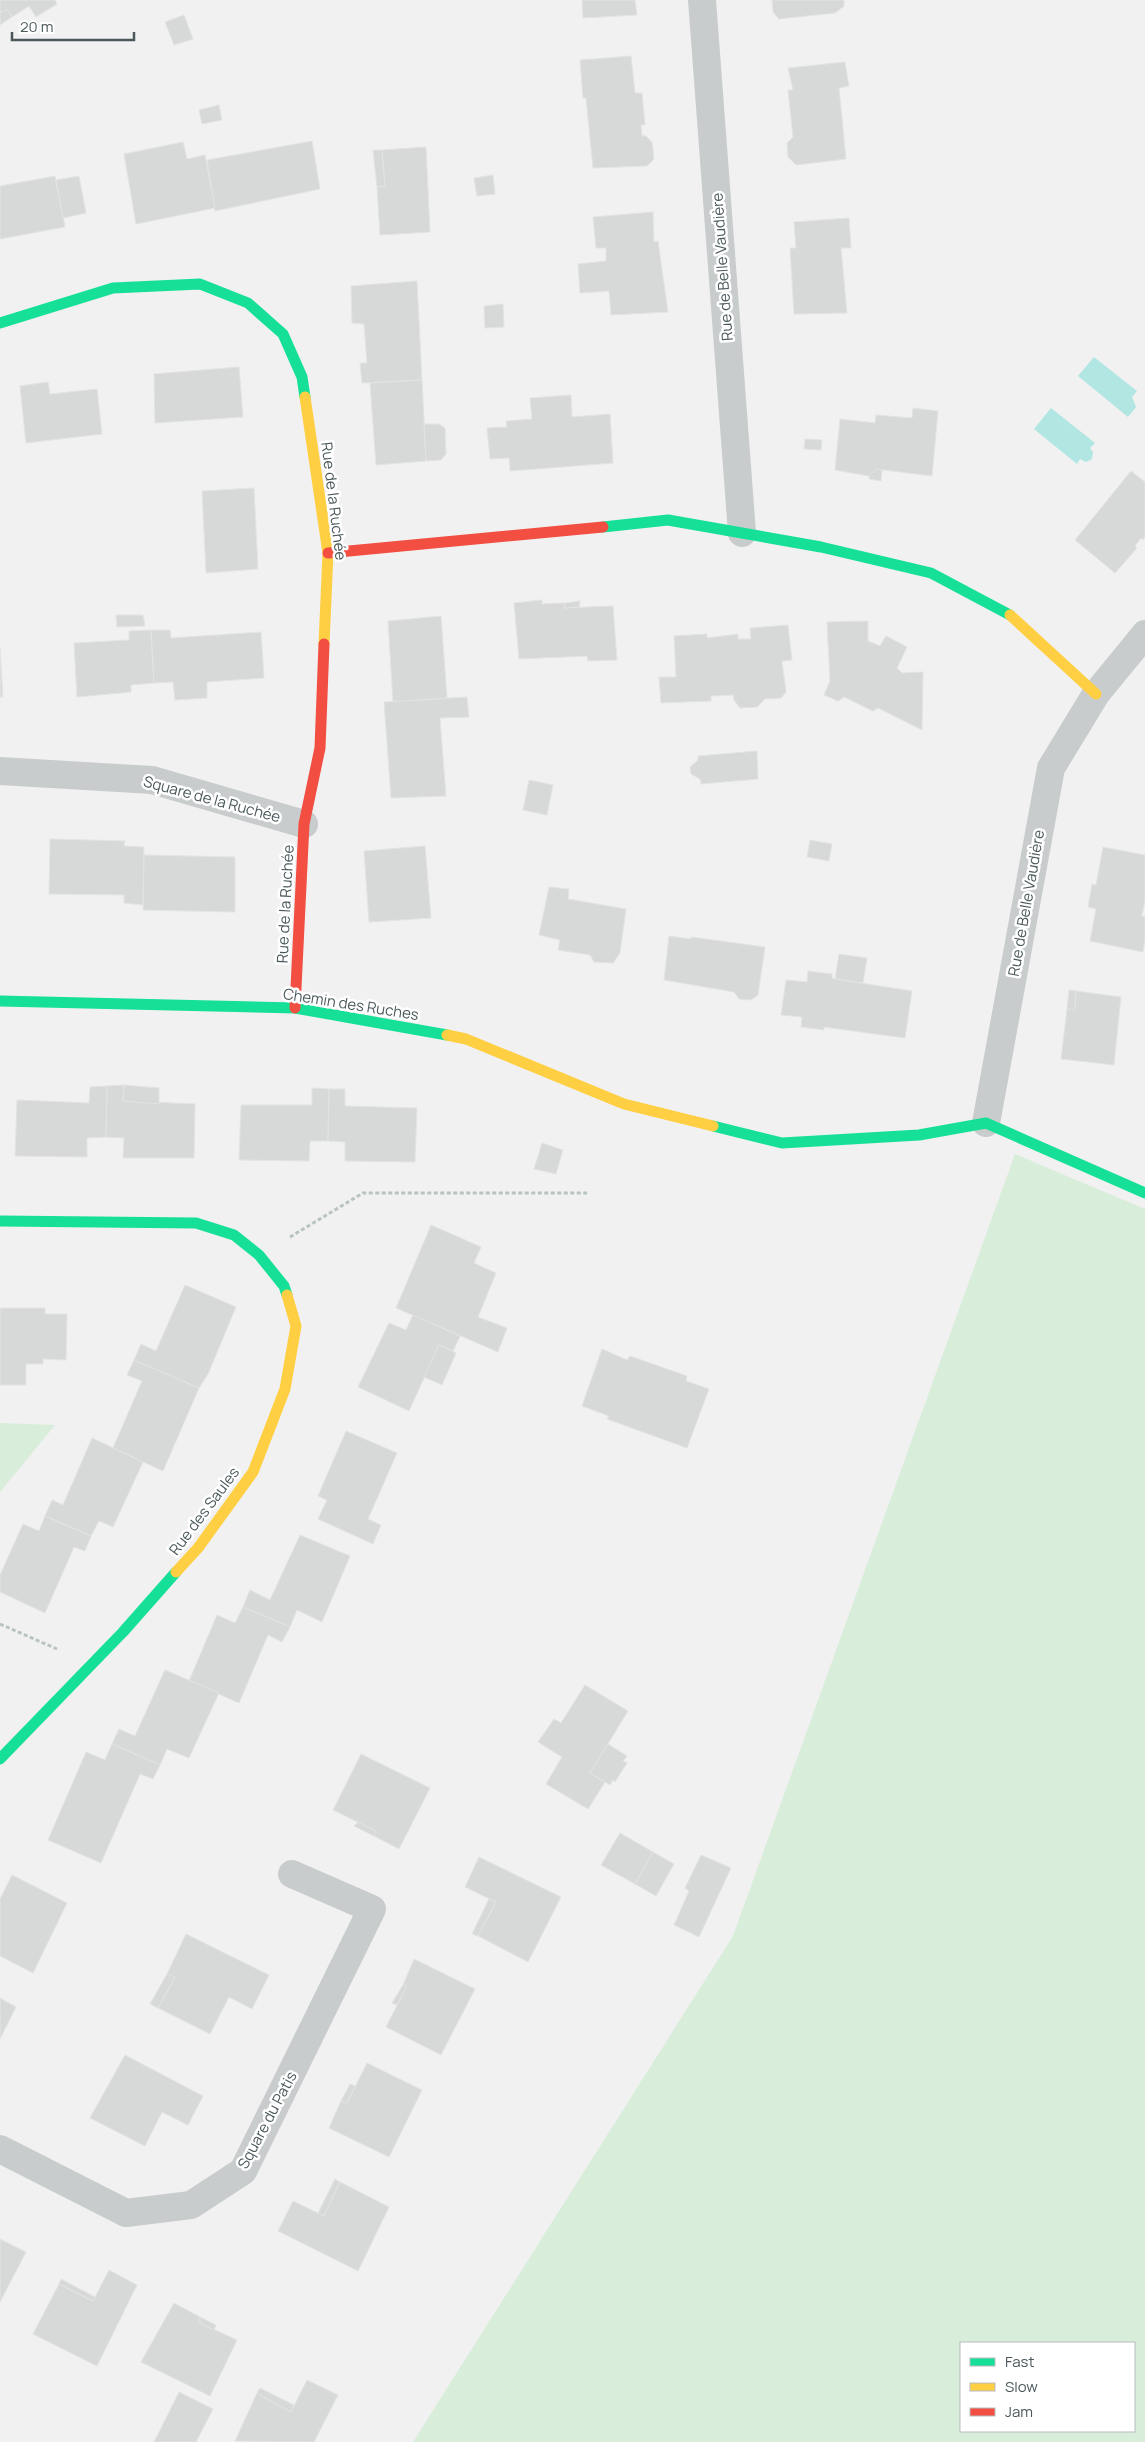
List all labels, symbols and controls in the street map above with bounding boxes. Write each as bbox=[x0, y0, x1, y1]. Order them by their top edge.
scale bar bbox=[12, 10, 135, 42]
text: 20 m bbox=[20, 16, 53, 37]
street label: Rue de Belle Vaudière bbox=[706, 192, 738, 342]
street label: Rue de la Ruchée bbox=[316, 441, 352, 561]
street label: Square de la Ruchée bbox=[141, 771, 283, 827]
street label: Rue de Belle Vaudière bbox=[1003, 828, 1049, 978]
street label: Rue de la Ruchée bbox=[271, 844, 299, 964]
street label: Chemin des Ruches bbox=[282, 983, 420, 1025]
street label: Rue des Saules bbox=[164, 1463, 244, 1559]
street label: Square du Patis bbox=[232, 2067, 302, 2172]
legend bbox=[960, 2342, 1135, 2432]
text: Fast bbox=[1005, 2351, 1034, 2372]
text: Slow bbox=[1005, 2376, 1038, 2397]
text: Jam bbox=[1005, 2401, 1033, 2422]

